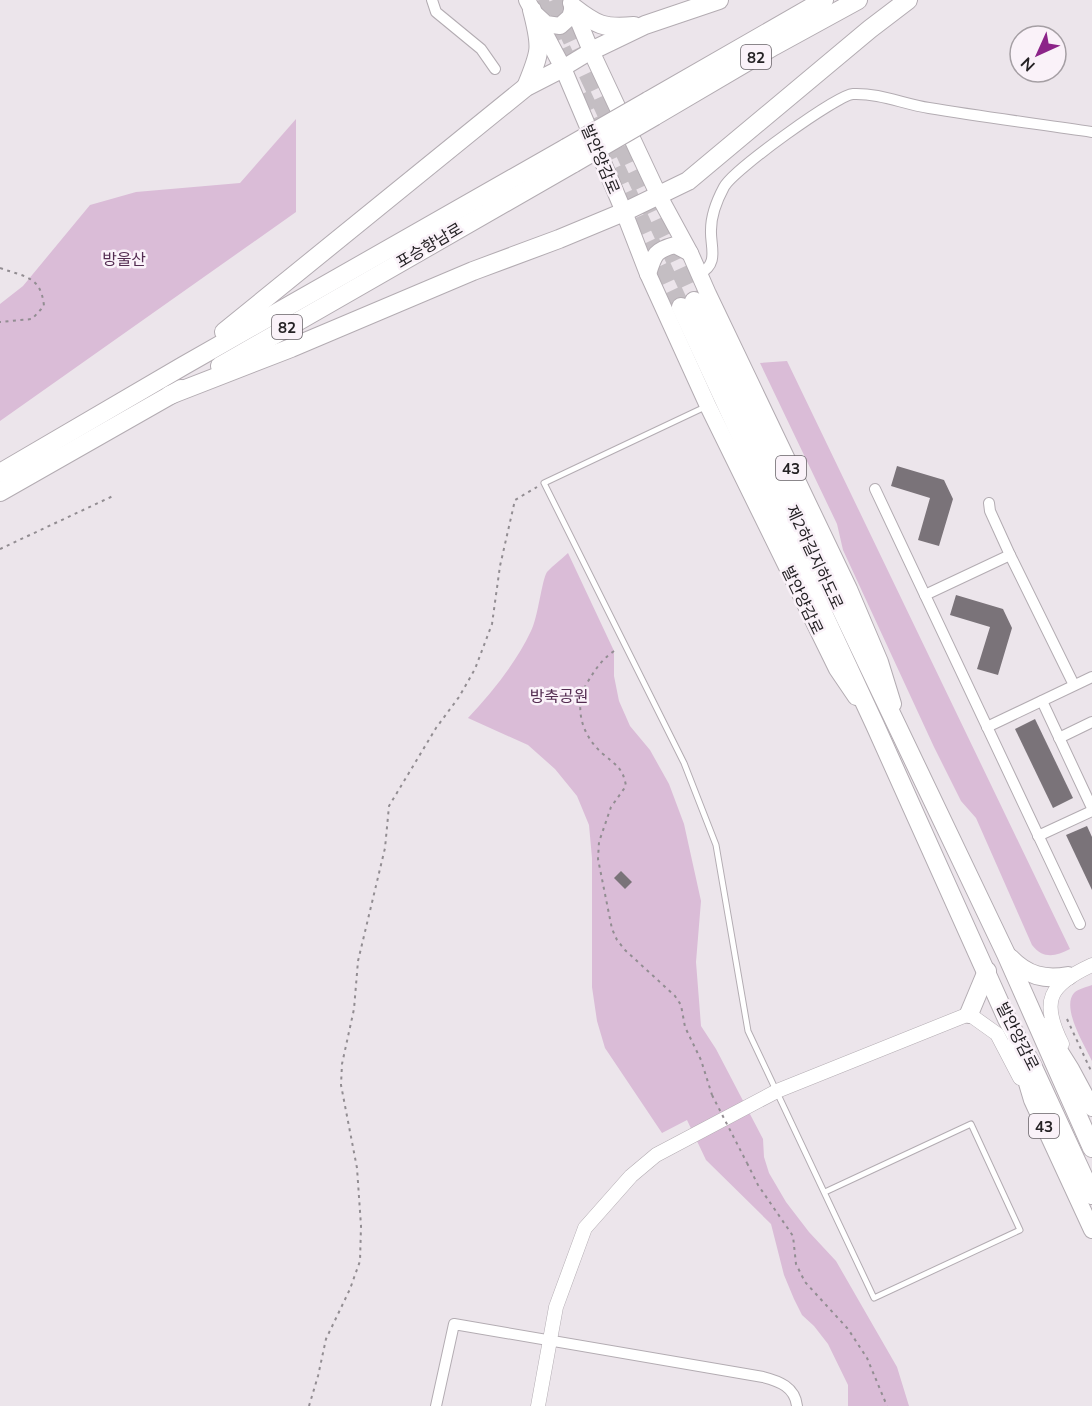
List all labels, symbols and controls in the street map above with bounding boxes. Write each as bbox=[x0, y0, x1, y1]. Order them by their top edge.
north arrow bbox=[1008, 24, 1068, 84]
road number: 82 bbox=[741, 45, 771, 69]
text: N bbox=[1016, 53, 1039, 76]
street label: 발안양감로 bbox=[577, 121, 625, 197]
street label: 포승향남로 bbox=[392, 218, 466, 272]
park label: 방울산 bbox=[102, 249, 146, 269]
road number: 82 bbox=[272, 315, 302, 339]
road number: 43 bbox=[776, 456, 806, 480]
street label: 제2하길지하도로 bbox=[782, 502, 848, 613]
street label: 발안양감로 bbox=[778, 563, 828, 638]
park label: 방축공원 bbox=[530, 686, 588, 706]
street label: 발안양감로 bbox=[992, 999, 1044, 1074]
road number: 43 bbox=[1029, 1114, 1059, 1138]

